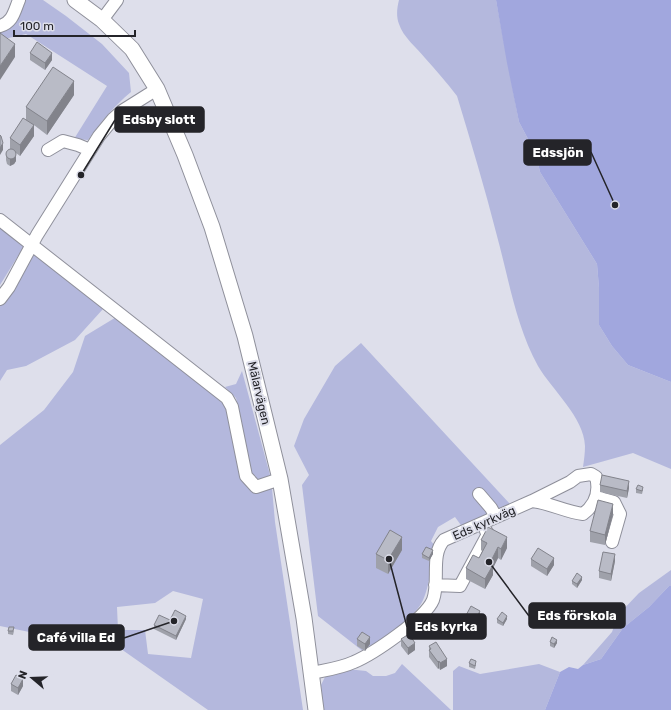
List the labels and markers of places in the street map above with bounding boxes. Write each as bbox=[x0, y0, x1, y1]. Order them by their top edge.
callout: Edsby slott bbox=[115, 107, 204, 132]
callout: Edssjön bbox=[524, 140, 591, 165]
callout: Eds förskola bbox=[529, 603, 625, 628]
callout: Eds kyrka bbox=[407, 614, 486, 639]
callout: Café villa Ed bbox=[29, 625, 124, 650]

